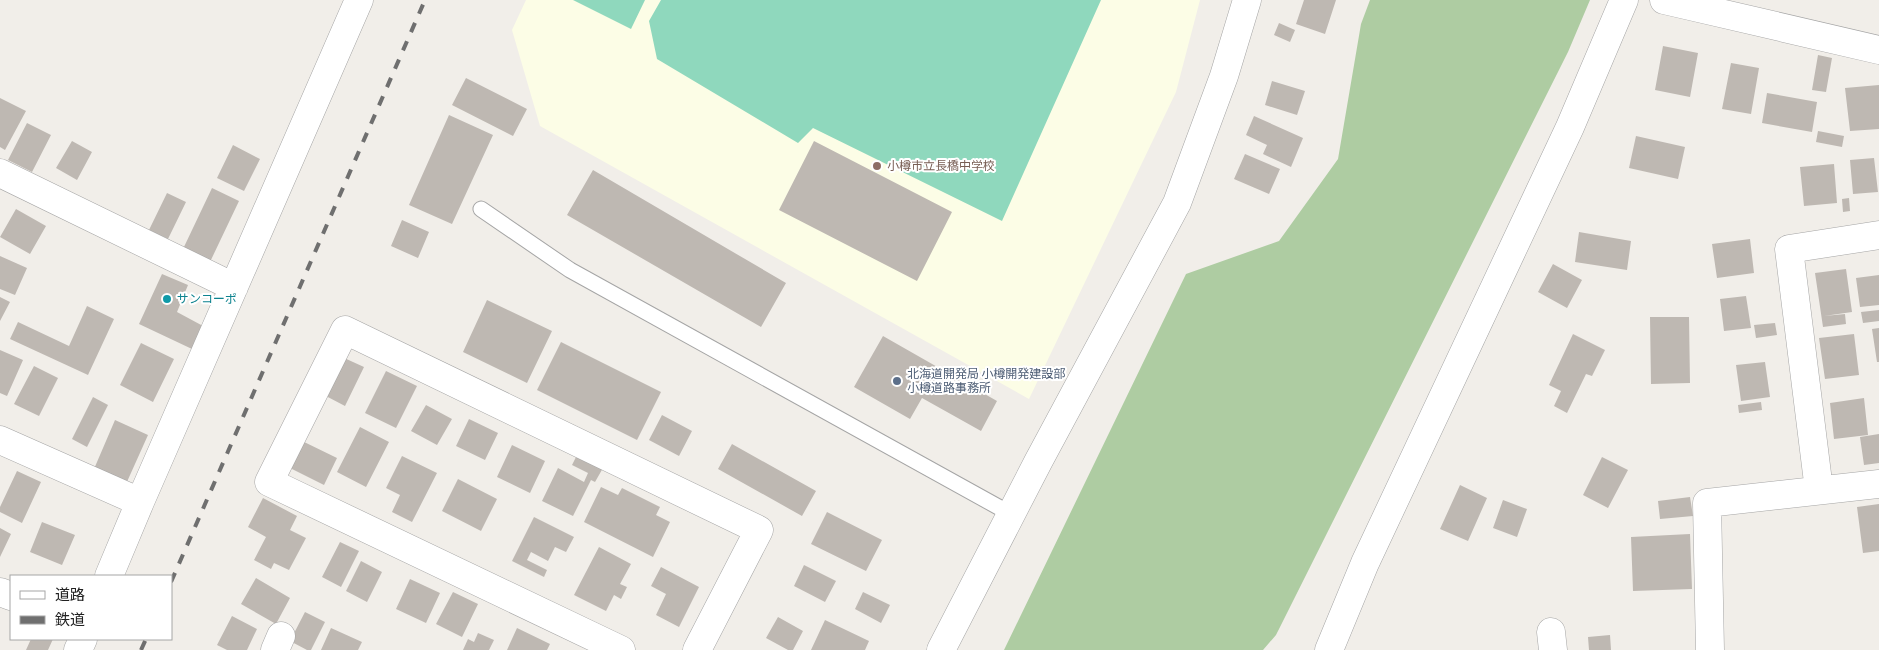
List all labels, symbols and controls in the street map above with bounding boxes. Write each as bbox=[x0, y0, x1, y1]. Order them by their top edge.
place label: 小樽市立長橋中学校 bbox=[887, 158, 995, 172]
marker: 小樽市立長橋中学校 bbox=[871, 160, 883, 172]
place label: サンコーポ bbox=[177, 291, 237, 305]
marker: サンコーポ bbox=[161, 293, 173, 305]
place label: 北海道開発局 小樽開発建設部 小樽道路事務所 bbox=[907, 366, 1065, 394]
marker: 北海道開発局 小樽開発建設部 小樽道路事務所 bbox=[891, 375, 903, 387]
legend bbox=[10, 575, 172, 640]
text: 道路 bbox=[55, 585, 85, 603]
text: 鉄道 bbox=[55, 610, 85, 628]

